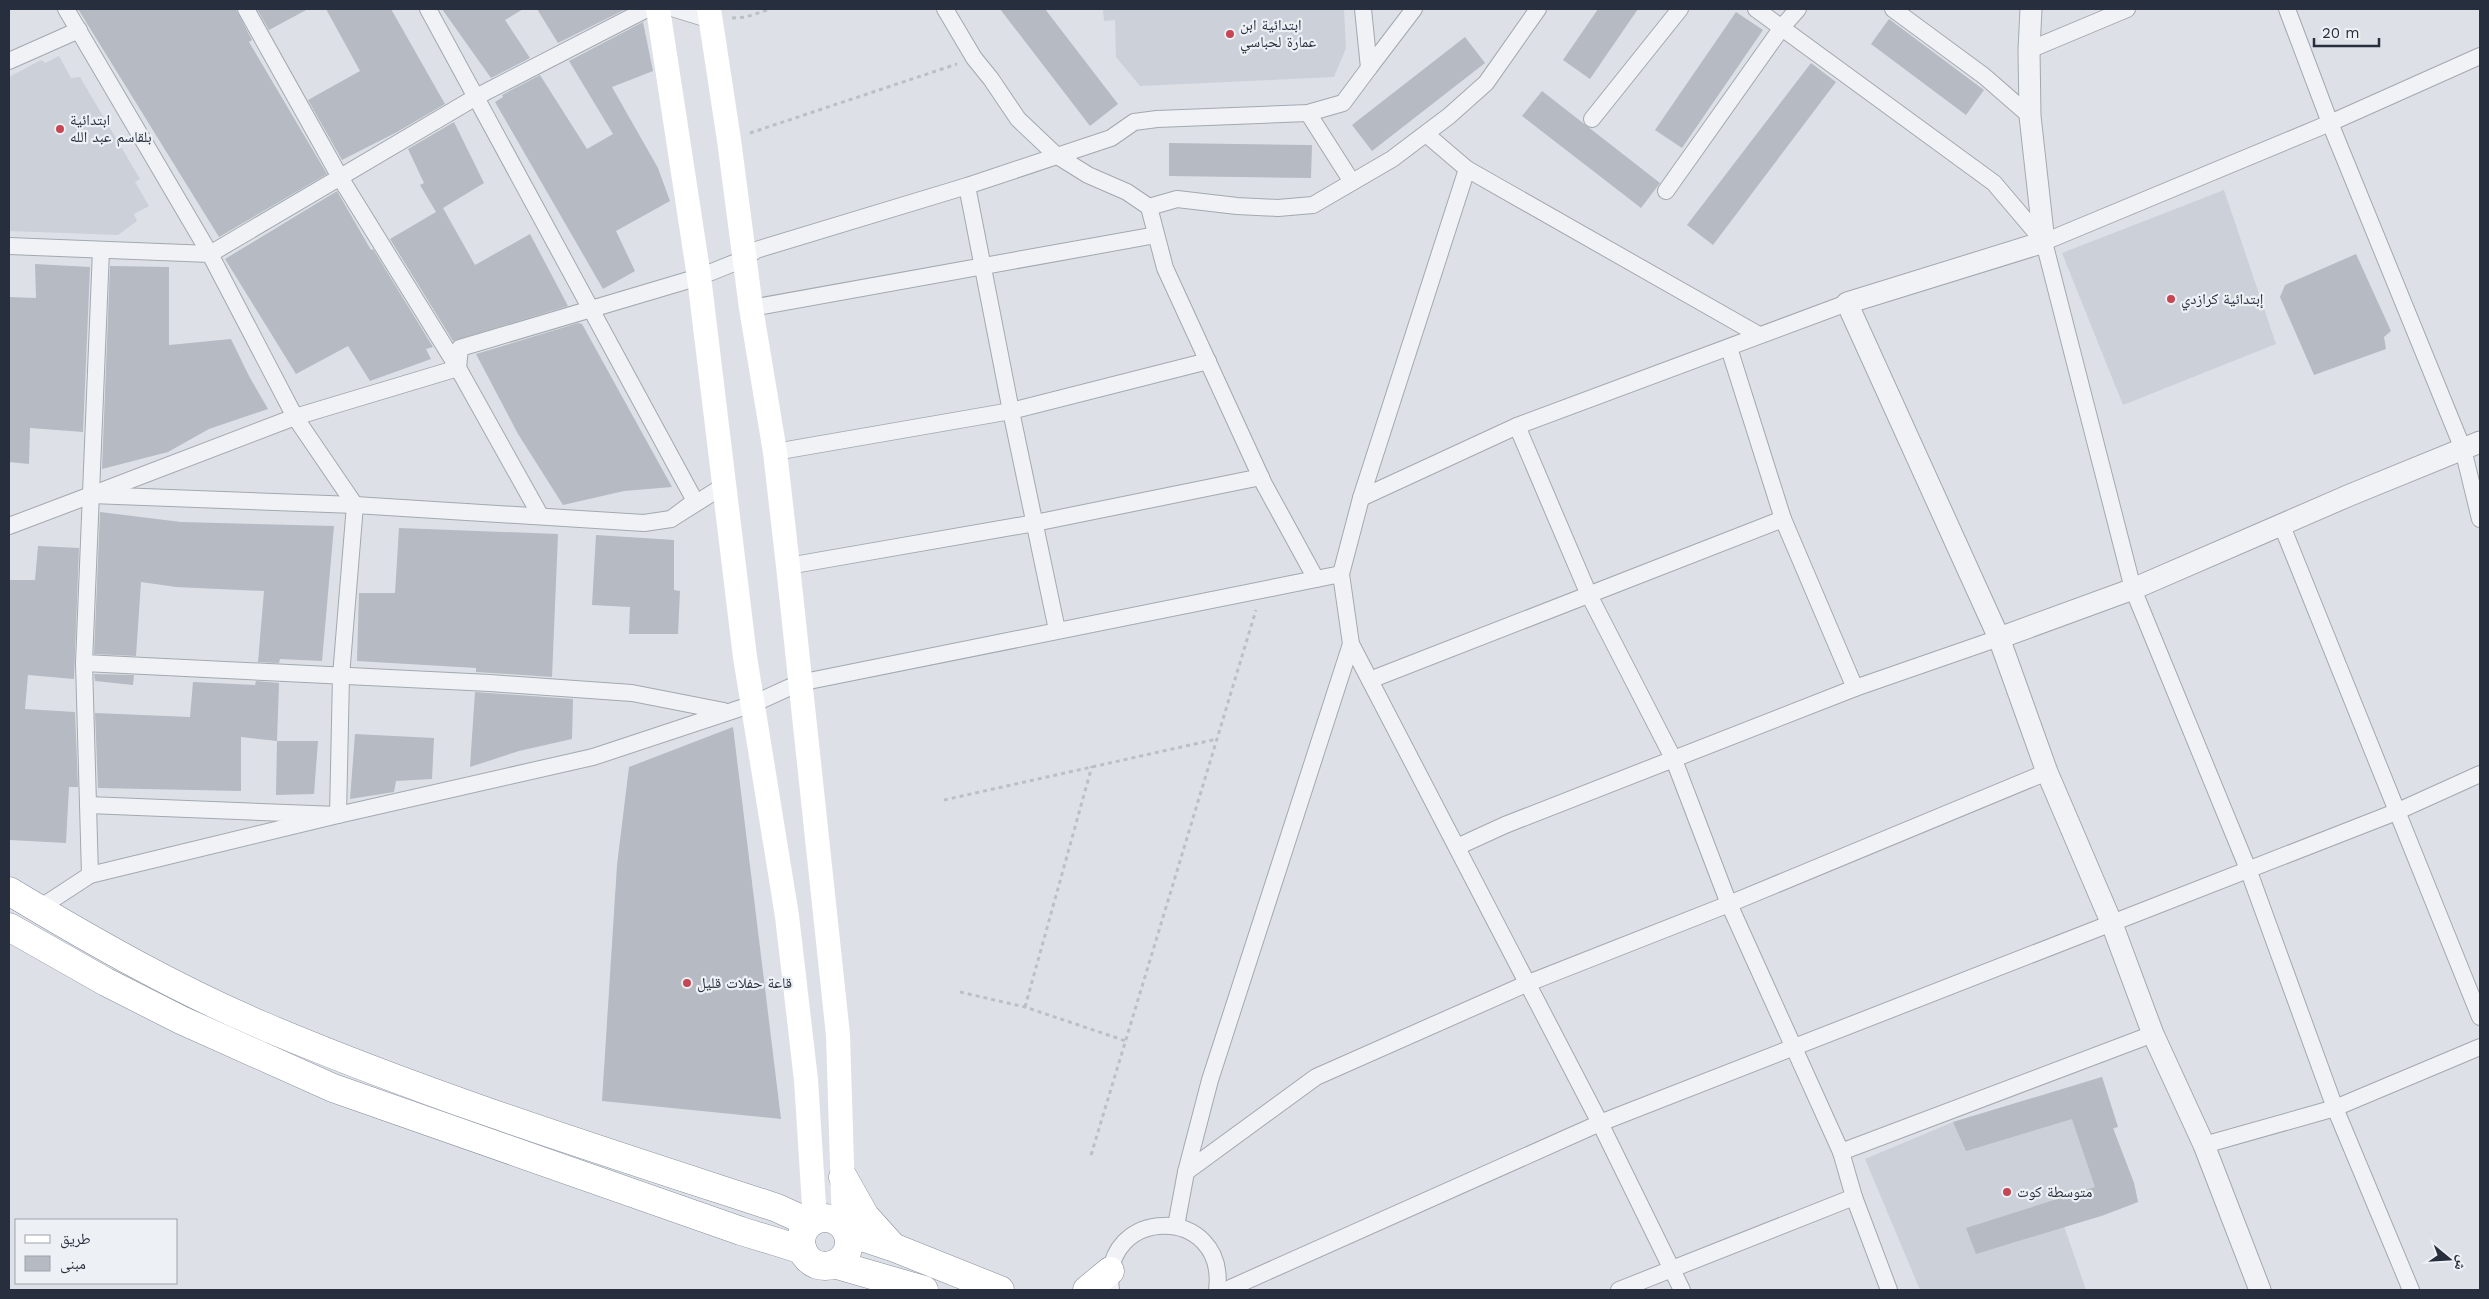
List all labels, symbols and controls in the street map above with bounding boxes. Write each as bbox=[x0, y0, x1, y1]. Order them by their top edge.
scale bar bbox=[2314, 15, 2379, 47]
place label: ابتدائية ابن عمارة لحباسي bbox=[1240, 16, 1317, 54]
text: 20 m bbox=[2322, 24, 2360, 42]
marker: ابتدائية ابن عمارة لحباسي bbox=[1224, 28, 1236, 40]
place label: ابتدائية بلقاسم عبد الله bbox=[70, 111, 152, 147]
marker: ابتدائية بلقاسم عبد الله bbox=[54, 123, 66, 135]
place label: إبتدائية كرازدي bbox=[2181, 290, 2264, 311]
marker: إبتدائية كرازدي bbox=[2165, 293, 2177, 305]
place label: قاعة حفلات قليل bbox=[697, 974, 792, 993]
marker: قاعة حفلات قليل bbox=[681, 977, 693, 989]
place label: متوسطة كوت bbox=[2017, 1183, 2092, 1201]
marker: متوسطة كوت bbox=[2001, 1186, 2013, 1198]
legend bbox=[15, 1219, 178, 1284]
text: طريق bbox=[60, 1230, 91, 1249]
north arrow bbox=[2424, 1234, 2474, 1284]
text: ش bbox=[2450, 1253, 2471, 1273]
text: مبنى bbox=[60, 1255, 86, 1274]

